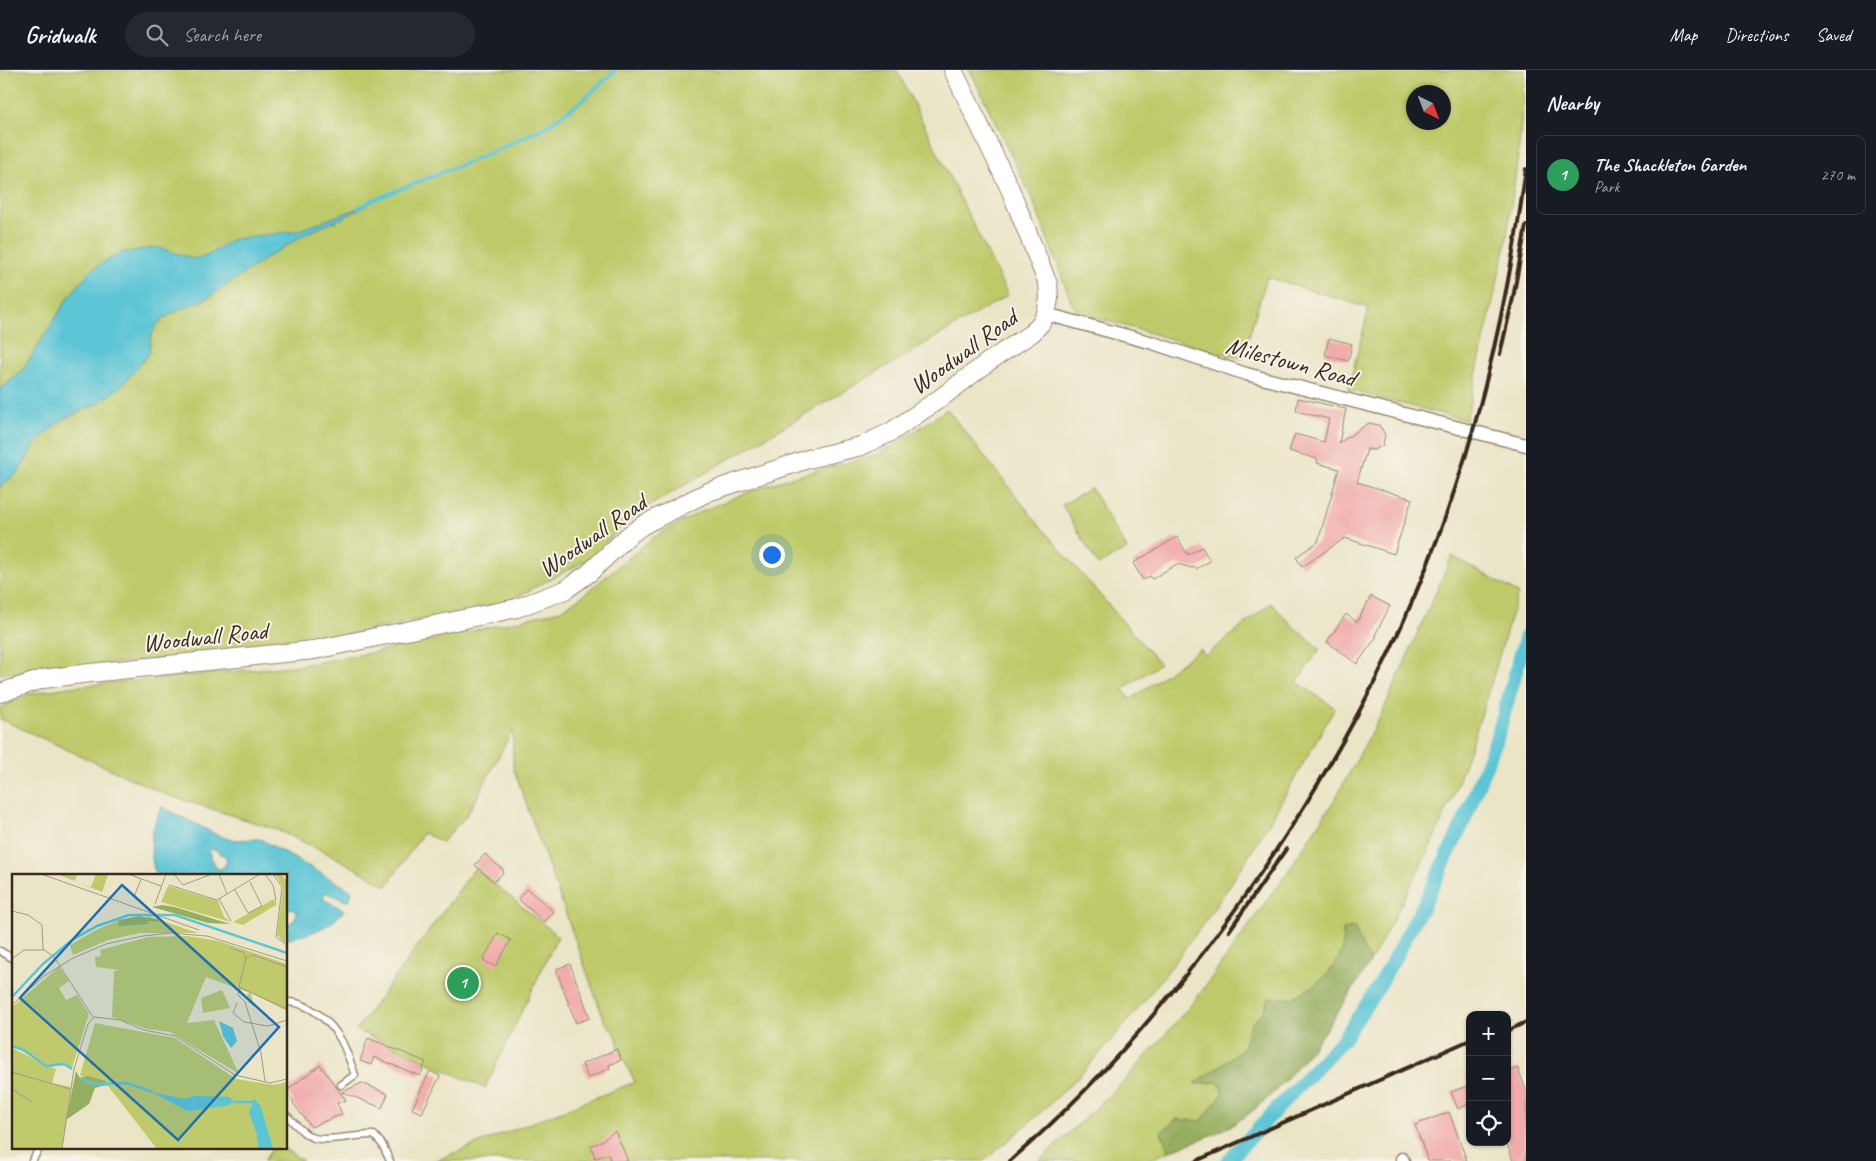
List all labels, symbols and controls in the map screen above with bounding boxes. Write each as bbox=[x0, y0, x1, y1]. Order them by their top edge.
search box bbox=[125, 12, 475, 57]
text: Gridwalk bbox=[25, 20, 95, 50]
icon: search bbox=[143, 21, 171, 49]
text: Search here bbox=[183, 23, 261, 47]
text: Map bbox=[1670, 24, 1697, 46]
text: Directions bbox=[1725, 24, 1788, 46]
text: Saved bbox=[1816, 24, 1851, 46]
north arrow bbox=[1406, 85, 1451, 130]
text: Nearby bbox=[1546, 90, 1599, 116]
text: The Shackleton Garden bbox=[1594, 153, 1746, 177]
text: 1 bbox=[1559, 165, 1567, 185]
text: 270 m bbox=[1821, 165, 1855, 185]
text: Park bbox=[1594, 177, 1619, 197]
street label: Woodwall Road bbox=[904, 300, 1027, 401]
street label: Milestown Road bbox=[1222, 329, 1362, 395]
street label: Woodwall Road bbox=[532, 484, 656, 585]
your location bbox=[759, 542, 785, 568]
street label: Woodwall Road bbox=[141, 614, 273, 659]
inset map bbox=[12, 874, 288, 1148]
pin: 1 bbox=[447, 964, 479, 1002]
map controls bbox=[1466, 1011, 1511, 1146]
button: + bbox=[1466, 1011, 1511, 1056]
button: − bbox=[1466, 1056, 1511, 1101]
button: locate bbox=[1466, 1101, 1511, 1146]

